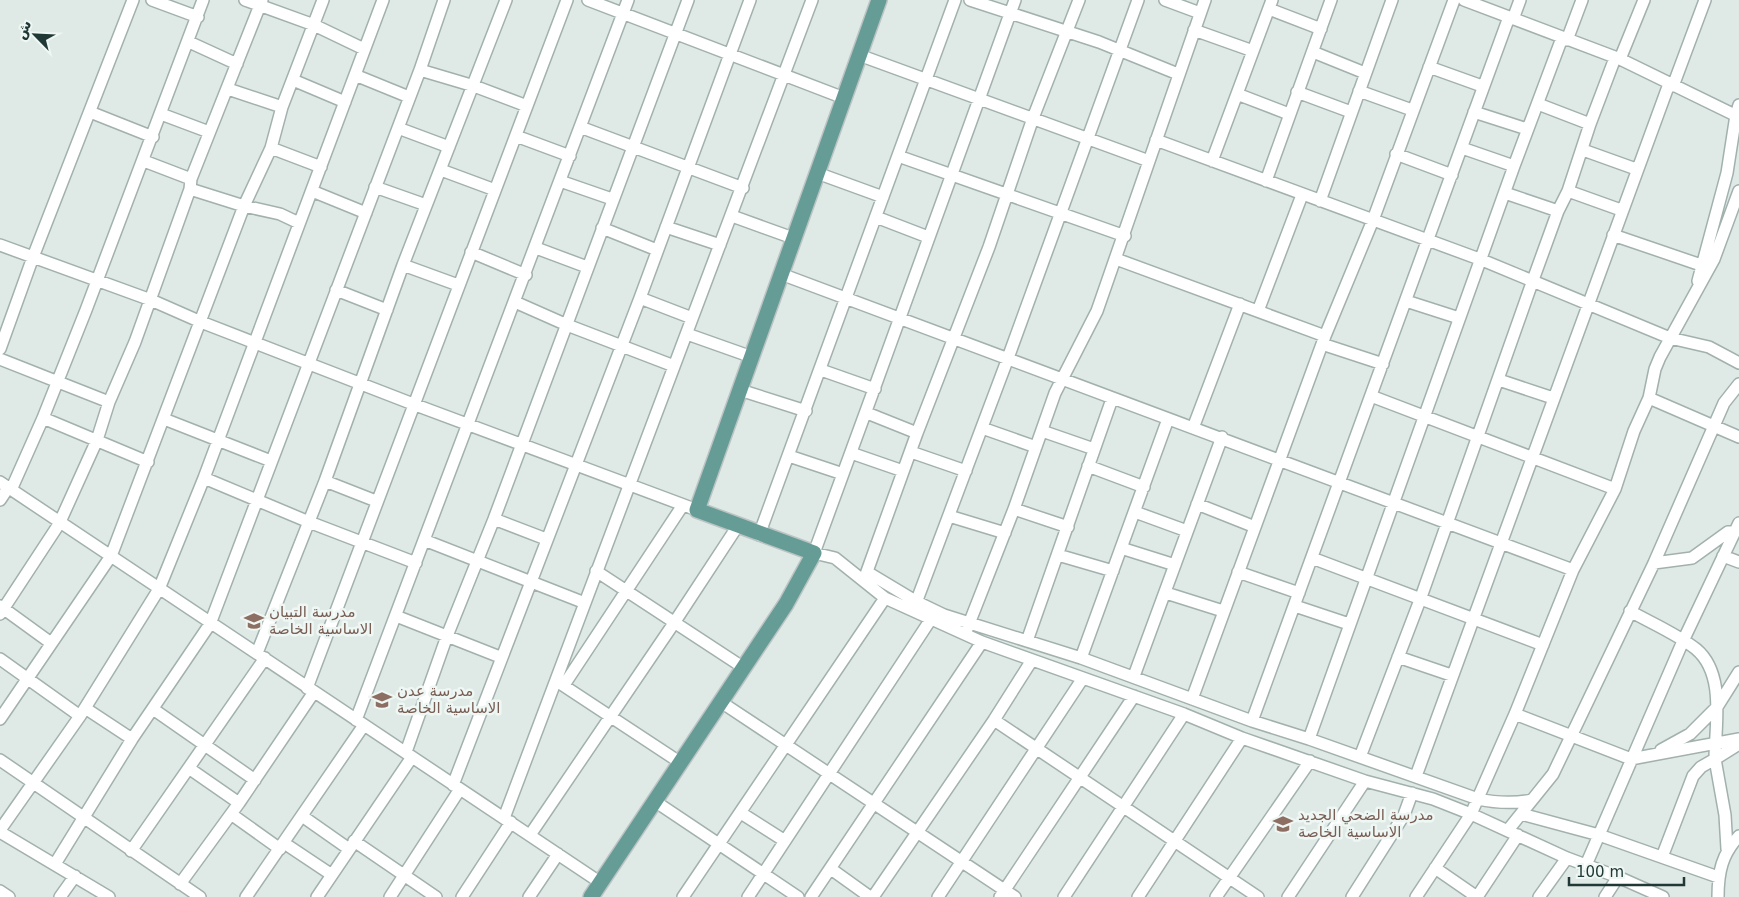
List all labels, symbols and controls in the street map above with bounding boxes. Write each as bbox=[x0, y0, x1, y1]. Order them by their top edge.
north arrow bbox=[10, 10, 60, 60]
text: ش bbox=[12, 18, 34, 42]
place label: مدرسة التبيان الاساسية الخاصة bbox=[269, 603, 373, 638]
school or university icon: مدرسة التبيان الاساسية الخاصة bbox=[243, 610, 265, 632]
place label: مدرسة عدن الاساسية الخاصة bbox=[397, 682, 501, 717]
school or university icon: مدرسة عدن الاساسية الخاصة bbox=[371, 689, 393, 711]
place label: مدرسة الضحي الجديد الاساسية الخاصة bbox=[1298, 806, 1434, 841]
school or university icon: مدرسة الضحي الجديد الاساسية الخاصة bbox=[1272, 813, 1294, 835]
scale bar bbox=[1569, 854, 1684, 886]
text: 100 m bbox=[1576, 863, 1624, 881]

